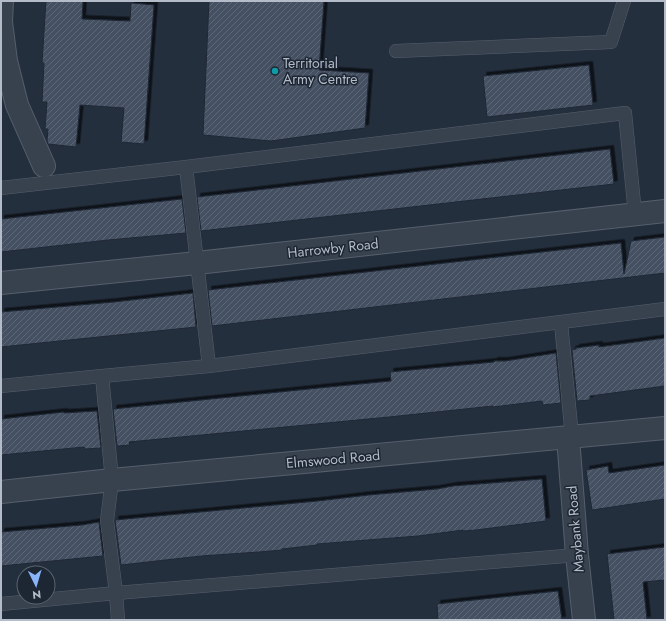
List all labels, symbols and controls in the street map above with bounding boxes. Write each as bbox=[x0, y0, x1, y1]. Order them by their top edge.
place label: Territorial Army Centre bbox=[283, 53, 358, 89]
marker: Territorial Army Centre bbox=[270, 66, 280, 76]
street label: Harrowby Road bbox=[286, 233, 380, 263]
street label: Elmswood Road bbox=[285, 445, 381, 473]
street label: Maybank Road bbox=[561, 485, 589, 573]
north arrow bbox=[16, 565, 56, 605]
text: N bbox=[32, 587, 42, 603]

